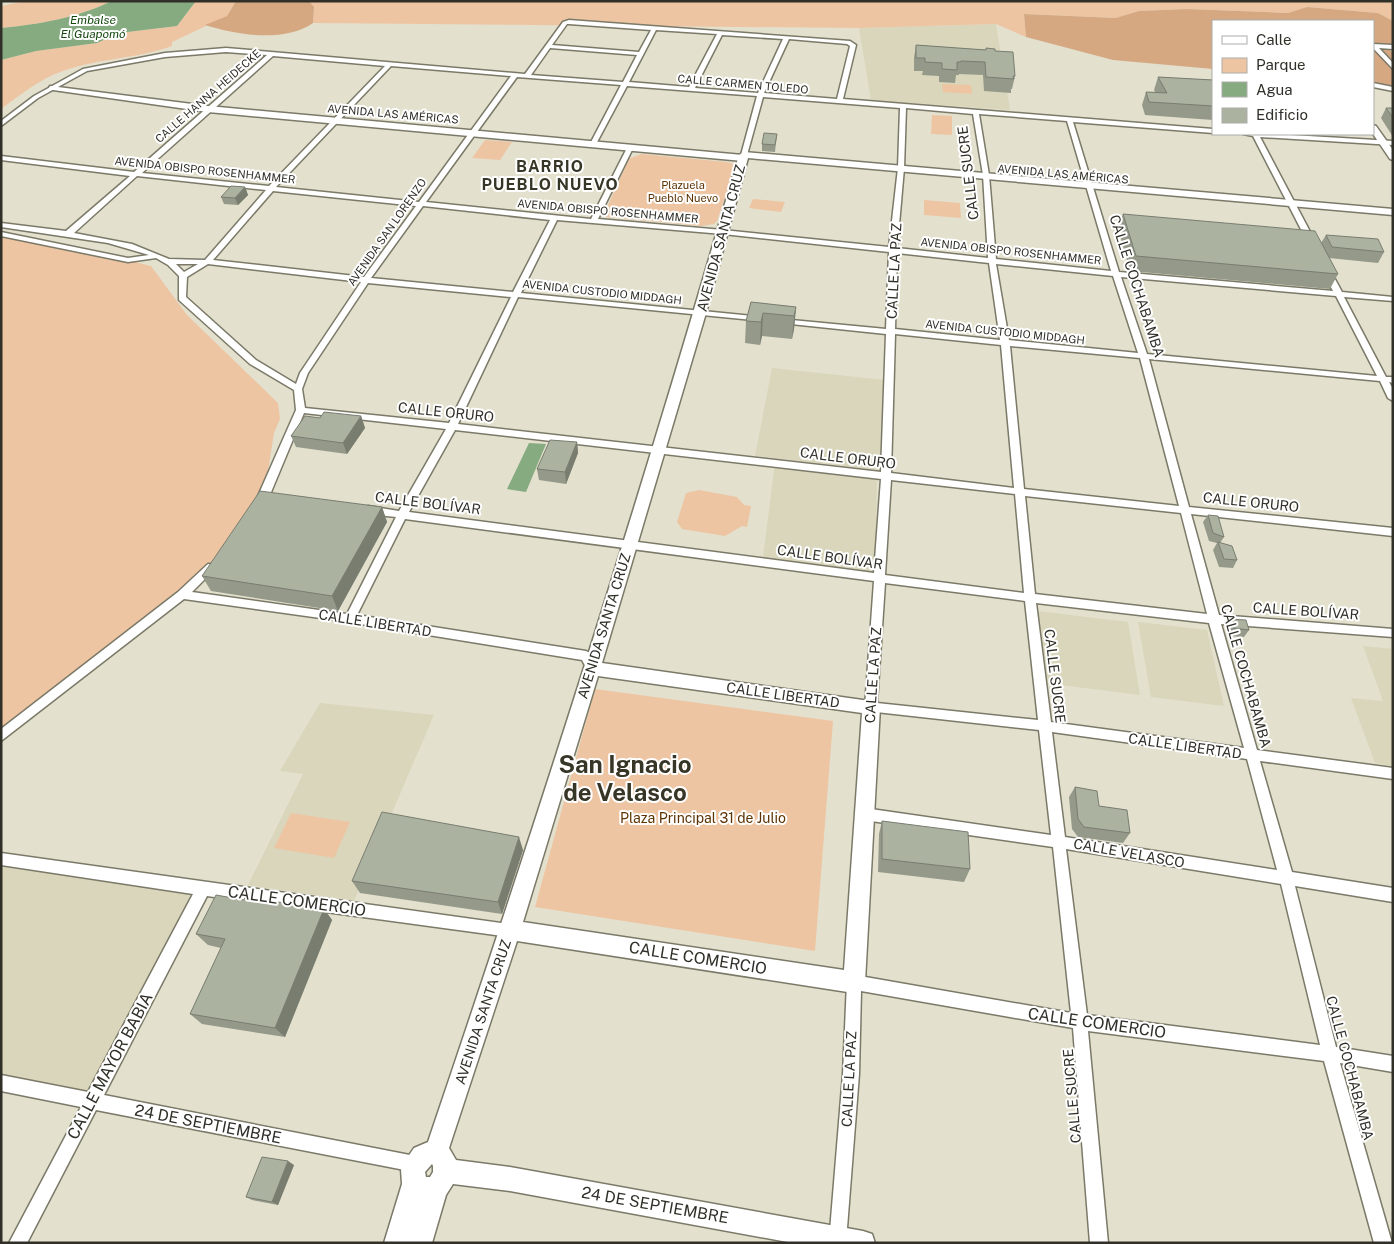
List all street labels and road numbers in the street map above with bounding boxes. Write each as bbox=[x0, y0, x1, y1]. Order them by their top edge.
street label: CALLE HANNA HEIDECKE bbox=[153, 47, 263, 145]
street label: CALLE CARMEN TOLEDO bbox=[677, 72, 809, 96]
street label: AVENIDA LAS AMÉRICAS bbox=[327, 101, 459, 126]
street label: CALLE SUCRE bbox=[954, 125, 982, 221]
street label: AVENIDA OBISPO ROSENHAMMER bbox=[114, 155, 296, 185]
street label: AVENIDA LAS AMÉRICAS bbox=[997, 161, 1129, 186]
street label: AVENIDA SANTA CRUZ bbox=[694, 163, 748, 313]
street label: AVENIDA SAN LORENZO bbox=[345, 176, 429, 288]
street label: AVENIDA OBISPO ROSENHAMMER bbox=[517, 197, 699, 225]
street label: CALLE COCHABAMBA bbox=[1106, 213, 1168, 359]
street label: CALLE LA PAZ bbox=[883, 222, 905, 320]
street label: AVENIDA OBISPO ROSENHAMMER bbox=[920, 236, 1102, 266]
street label: AVENIDA CUSTODIO MIDDAGH bbox=[522, 278, 682, 306]
street label: AVENIDA CUSTODIO MIDDAGH bbox=[925, 318, 1085, 346]
street label: CALLE ORURO bbox=[397, 399, 495, 425]
street label: CALLE ORURO bbox=[799, 444, 897, 472]
street label: CALLE BOLÍVAR bbox=[374, 488, 482, 517]
street label: CALLE ORURO bbox=[1202, 489, 1300, 515]
street label: CALLE BOLÍVAR bbox=[776, 541, 884, 572]
street label: AVENIDA SANTA CRUZ bbox=[574, 551, 634, 701]
street label: CALLE BOLÍVAR bbox=[1252, 598, 1360, 623]
street label: CALLE COCHABAMBA bbox=[1218, 602, 1274, 750]
street label: CALLE LIBERTAD bbox=[317, 606, 433, 640]
street label: CALLE LA PAZ bbox=[862, 626, 884, 724]
street label: CALLE SUCRE bbox=[1041, 628, 1069, 724]
street label: CALLE LIBERTAD bbox=[725, 679, 841, 711]
street label: CALLE LIBERTAD bbox=[1127, 730, 1243, 762]
street label: CALLE VELASCO bbox=[1072, 835, 1186, 871]
street label: CALLE COMERCIO bbox=[227, 882, 367, 920]
street label: AVENIDA SANTA CRUZ bbox=[452, 937, 514, 1086]
street label: CALLE COMERCIO bbox=[628, 938, 768, 978]
street label: CALLE MAYOR BABIA bbox=[63, 989, 157, 1143]
street label: CALLE COCHABAMBA bbox=[1323, 994, 1377, 1142]
street label: CALLE COMERCIO bbox=[1027, 1004, 1167, 1042]
street label: CALLE LA PAZ bbox=[838, 1030, 860, 1128]
street label: CALLE SUCRE bbox=[1060, 1048, 1084, 1144]
street label: 24 DE SEPTIEMBRE bbox=[133, 1100, 283, 1148]
street label: 24 DE SEPTIEMBRE bbox=[580, 1183, 730, 1227]

